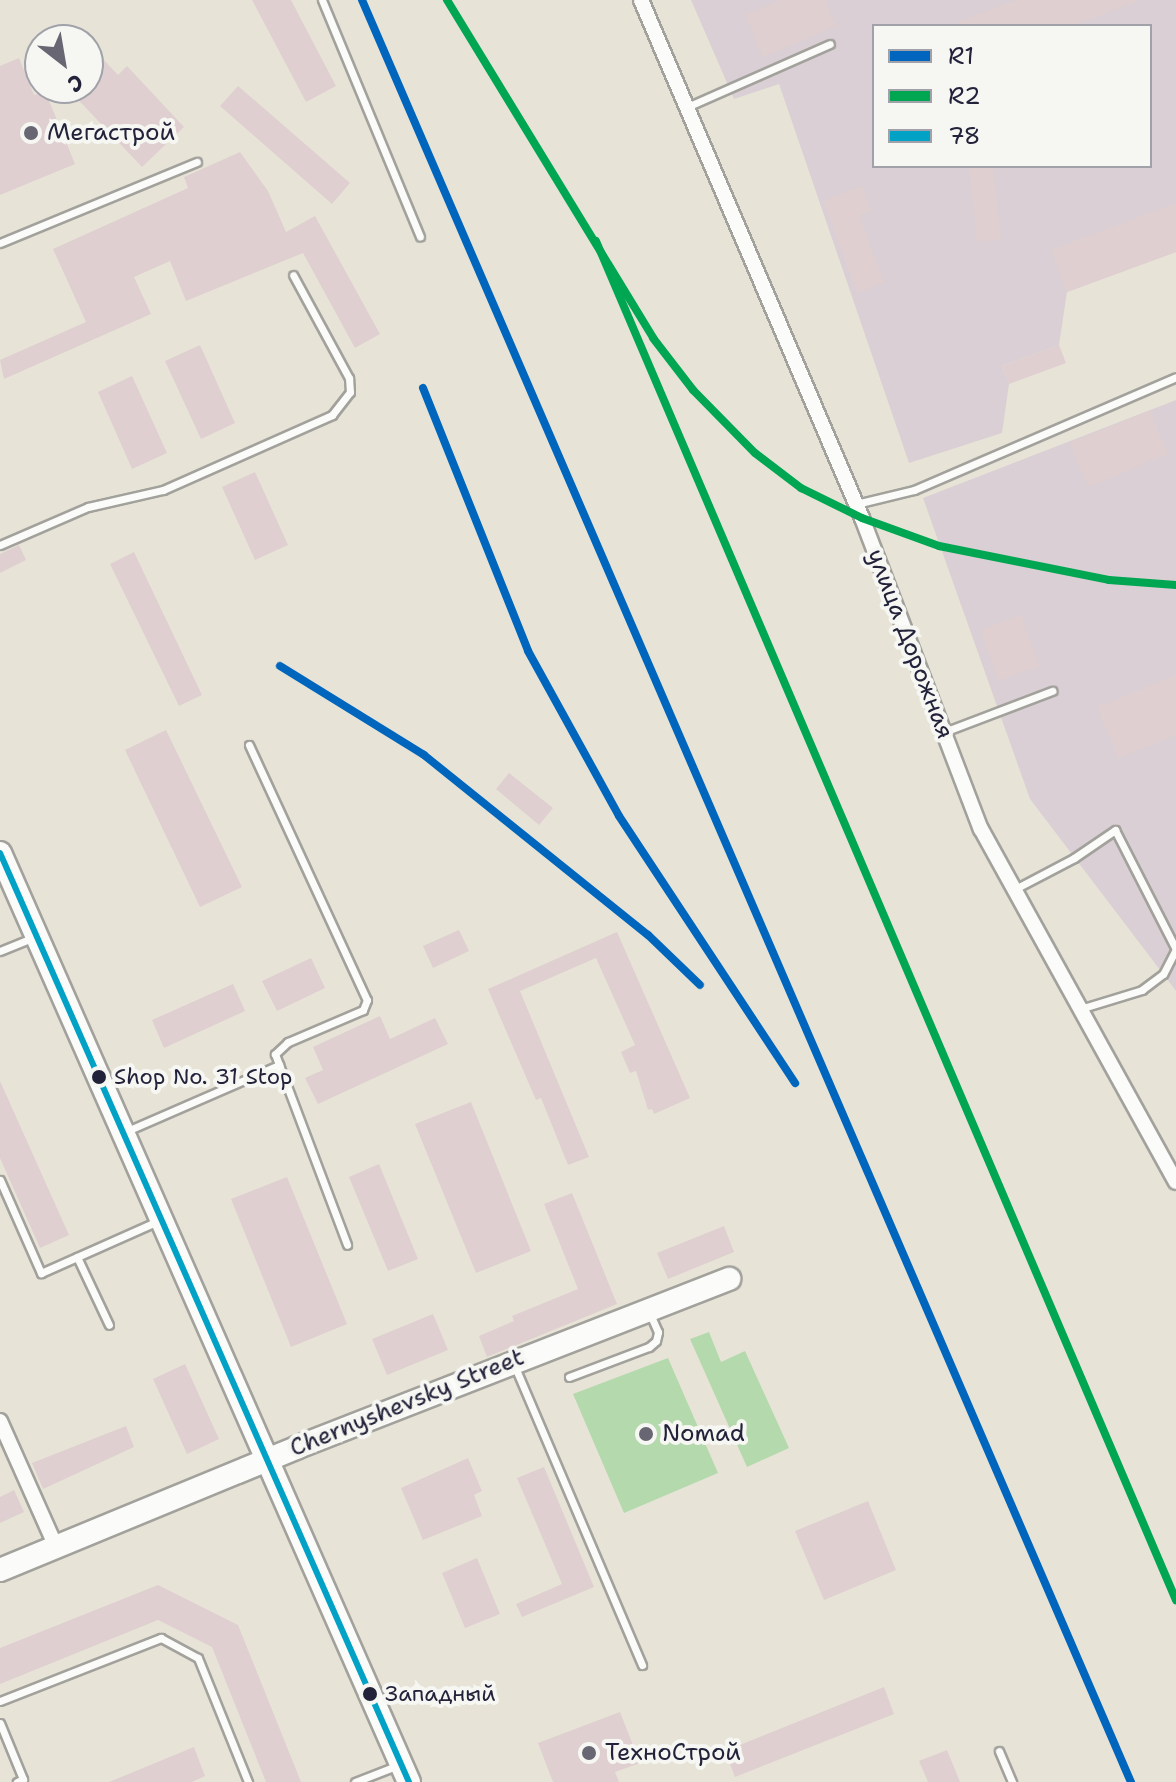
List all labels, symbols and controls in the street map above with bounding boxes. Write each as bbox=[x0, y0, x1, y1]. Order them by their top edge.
north arrow bbox=[24, 24, 104, 104]
legend bbox=[872, 24, 1152, 168]
text: R1 bbox=[948, 40, 974, 72]
text: С bbox=[62, 67, 89, 99]
text: R2 bbox=[948, 80, 981, 112]
place label: Мегастрой bbox=[47, 119, 175, 147]
text: 78 bbox=[948, 120, 981, 152]
marker: Мегастрой bbox=[22, 124, 40, 142]
street label: улица Дорожная bbox=[861, 545, 959, 743]
place label: Shop No. 31 Stop bbox=[114, 1064, 292, 1090]
marker: Shop No. 31 Stop bbox=[91, 1069, 107, 1085]
street label: Chernyshevsky Street bbox=[286, 1343, 528, 1463]
place label: Nomad bbox=[662, 1420, 745, 1448]
marker: Nomad bbox=[637, 1425, 655, 1443]
place label: Западный bbox=[385, 1681, 496, 1707]
marker: Западный bbox=[362, 1686, 378, 1702]
place label: ТехноСтрой bbox=[605, 1739, 741, 1767]
marker: ТехноСтрой bbox=[580, 1744, 598, 1762]

